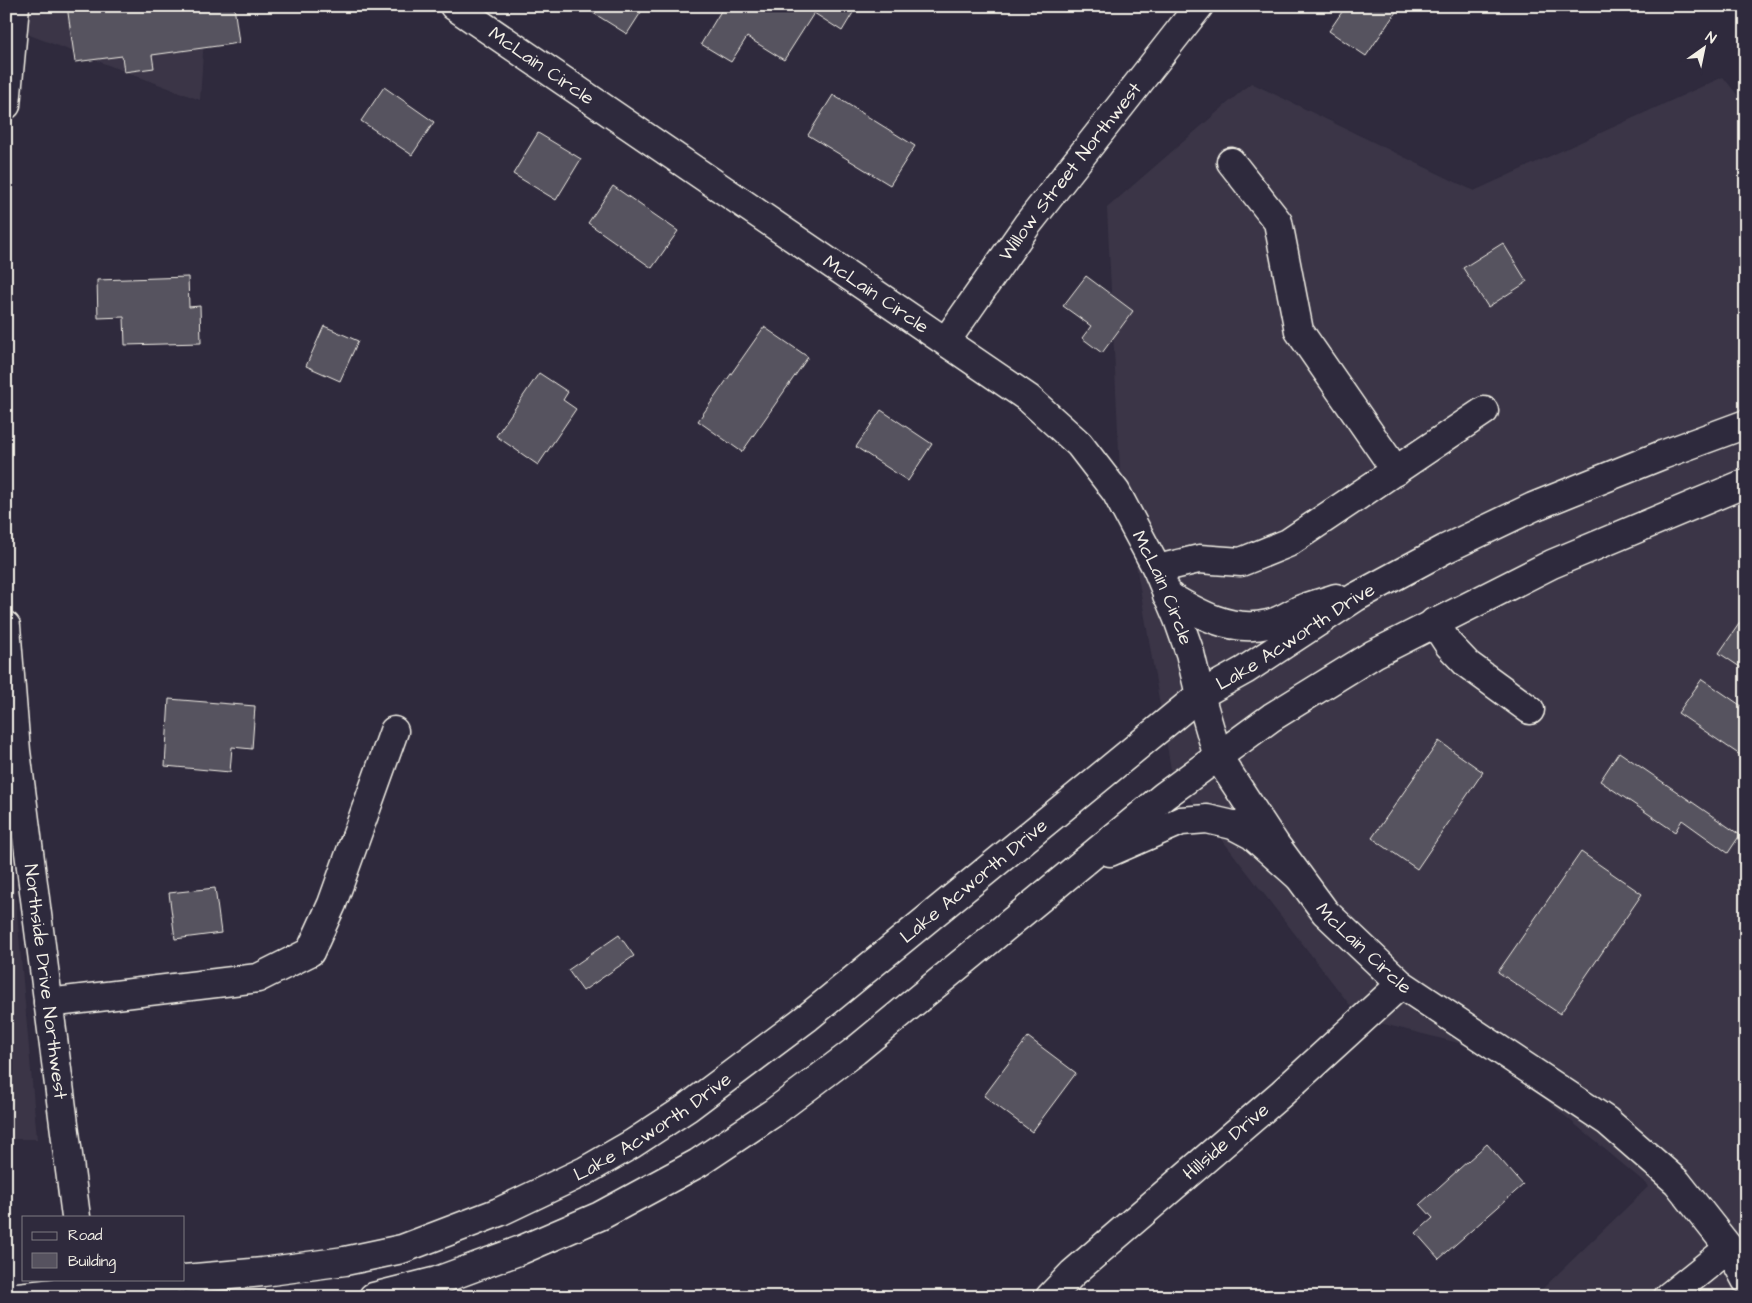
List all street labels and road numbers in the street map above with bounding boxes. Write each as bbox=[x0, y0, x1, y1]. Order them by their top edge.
street label: McLain Circle bbox=[483, 20, 600, 112]
street label: Willow Street Northwest bbox=[992, 76, 1148, 267]
street label: McLain Circle bbox=[818, 248, 934, 340]
street label: McLain Circle bbox=[1125, 526, 1200, 649]
street label: Lake Acworth Drive bbox=[1211, 576, 1380, 697]
street label: Lake Acworth Drive bbox=[894, 812, 1053, 950]
street label: Northside Drive Northwest bbox=[17, 863, 74, 1101]
street label: McLain Circle bbox=[1309, 897, 1416, 1001]
street label: Lake Acworth Drive bbox=[569, 1066, 737, 1188]
street label: Hillside Drive bbox=[1177, 1096, 1275, 1186]

